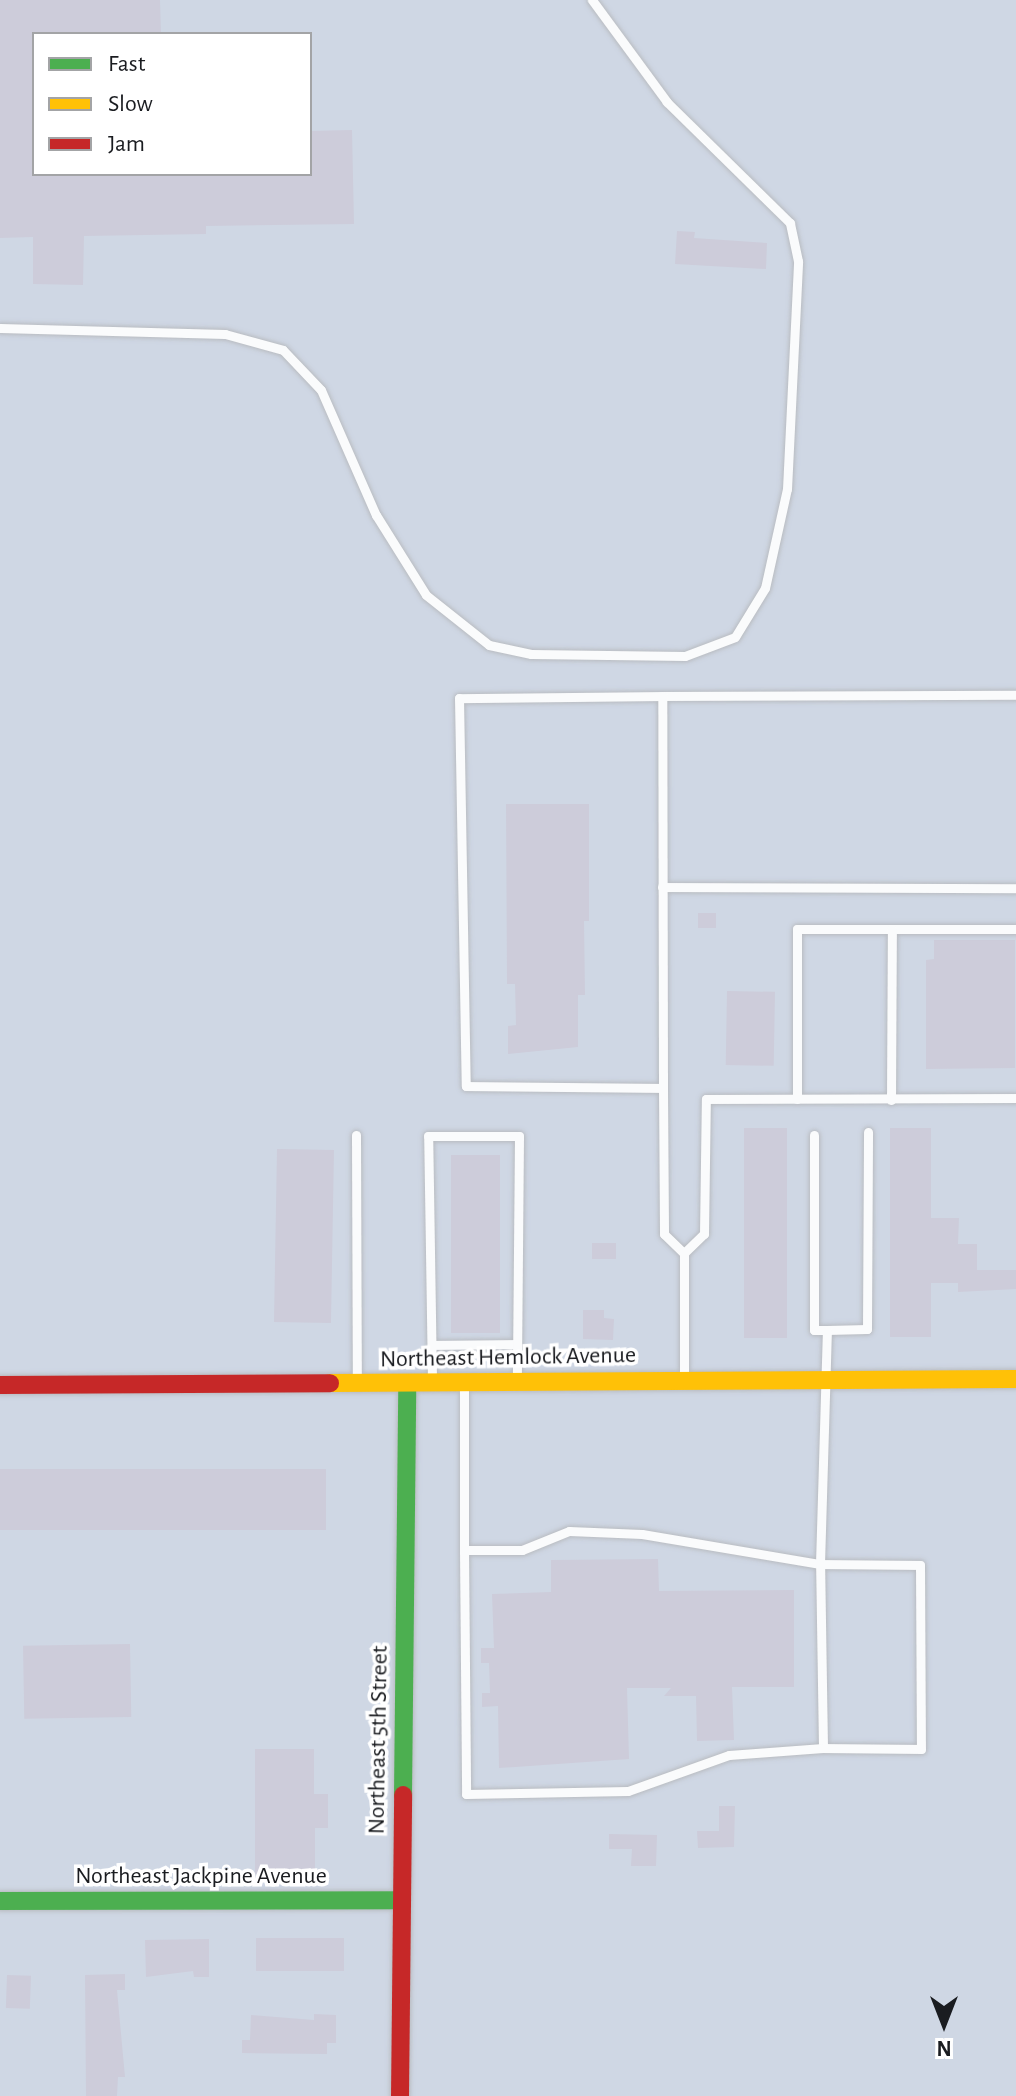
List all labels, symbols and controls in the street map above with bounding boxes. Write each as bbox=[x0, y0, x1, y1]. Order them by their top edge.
legend bbox=[32, 32, 312, 176]
text: Fast bbox=[108, 52, 145, 76]
text: Slow bbox=[108, 92, 153, 116]
text: Jam bbox=[108, 132, 145, 156]
street label: Northeast Hemlock Avenue bbox=[380, 1341, 636, 1375]
street label: Northeast 5th Street bbox=[363, 1645, 395, 1835]
street label: Northeast Jackpine Avenue bbox=[75, 1863, 327, 1891]
north arrow bbox=[904, 1984, 984, 2064]
text: N bbox=[936, 2037, 952, 2059]

